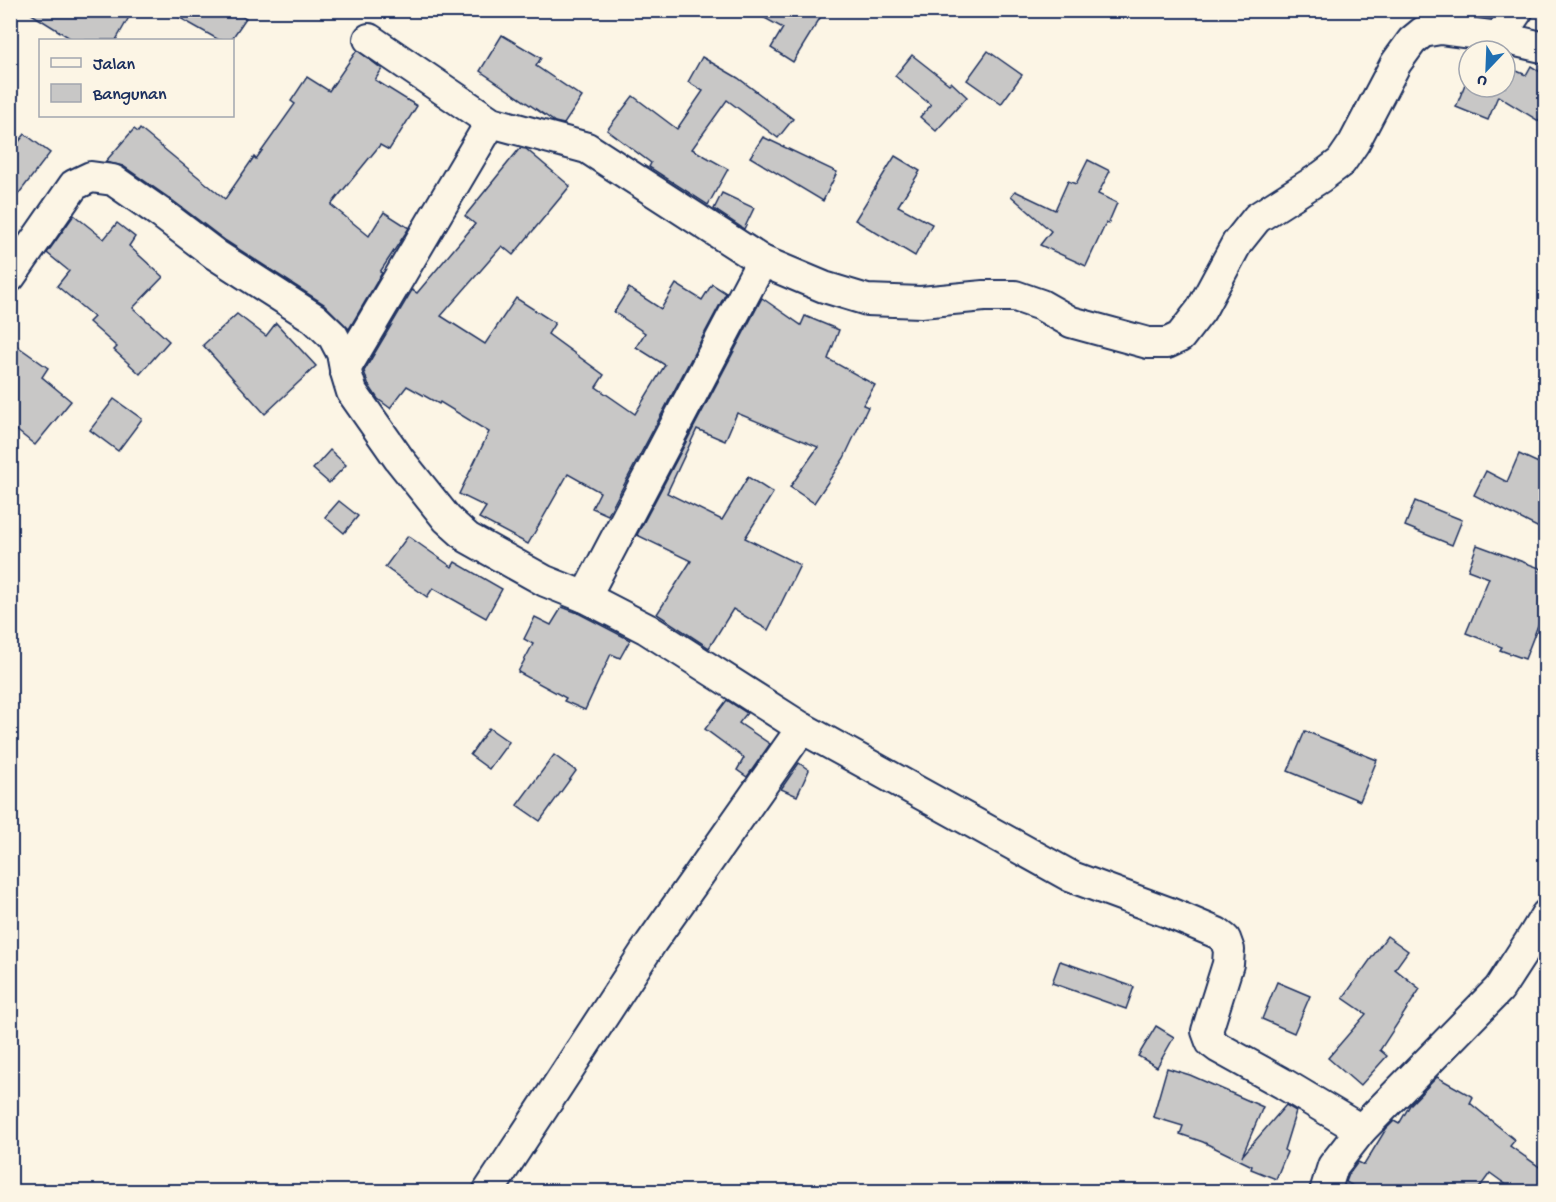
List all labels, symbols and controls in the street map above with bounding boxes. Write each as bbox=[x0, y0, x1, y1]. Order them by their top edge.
legend bbox=[39, 39, 234, 117]
north arrow bbox=[1457, 39, 1517, 99]
text: Jalan bbox=[93, 55, 135, 76]
text: U bbox=[1474, 69, 1490, 90]
text: Bangunan bbox=[92, 85, 167, 106]

